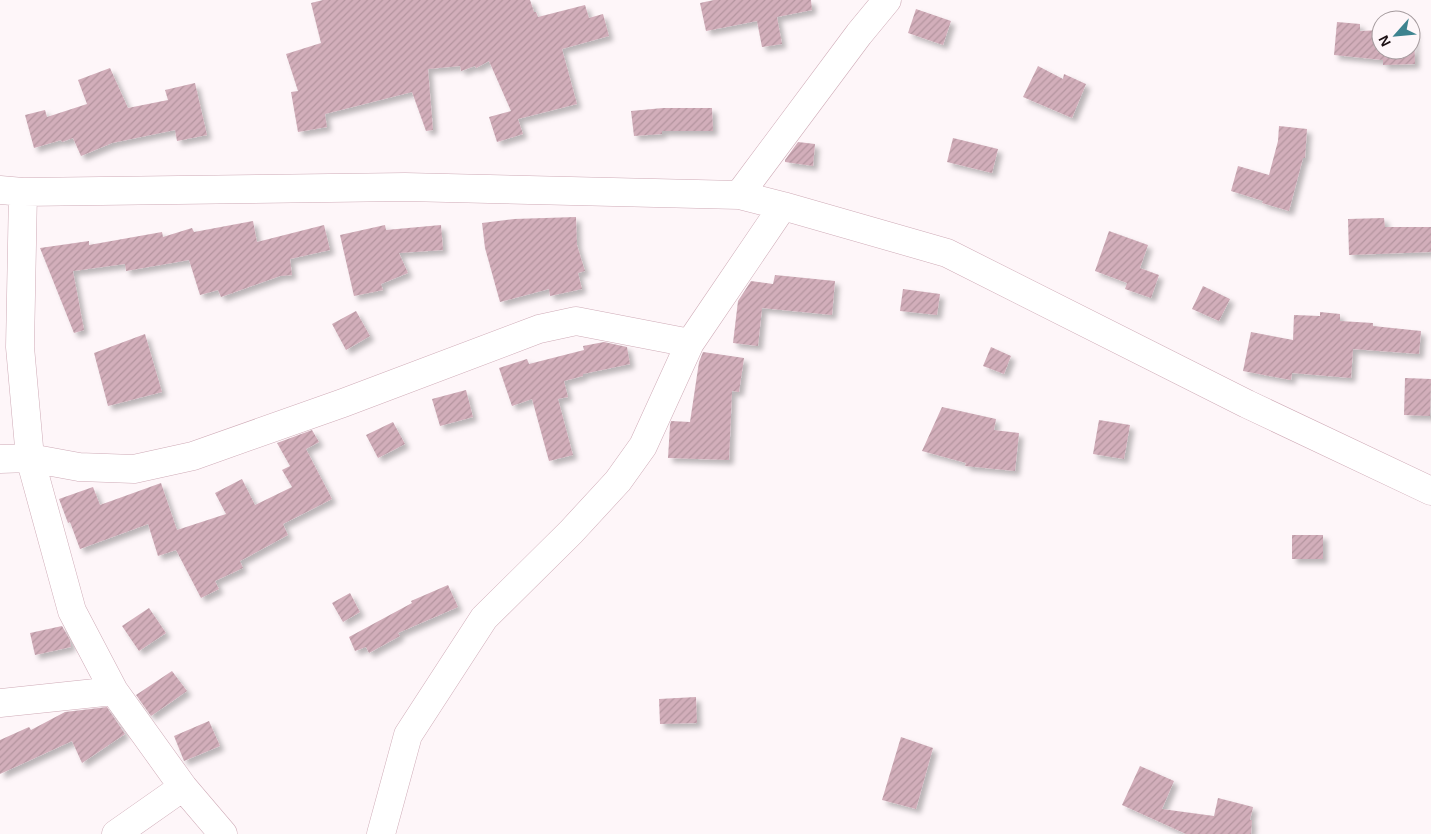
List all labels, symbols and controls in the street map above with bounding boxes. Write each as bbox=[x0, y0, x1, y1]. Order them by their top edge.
north arrow bbox=[1371, 10, 1421, 60]
text: N bbox=[1375, 33, 1394, 49]

